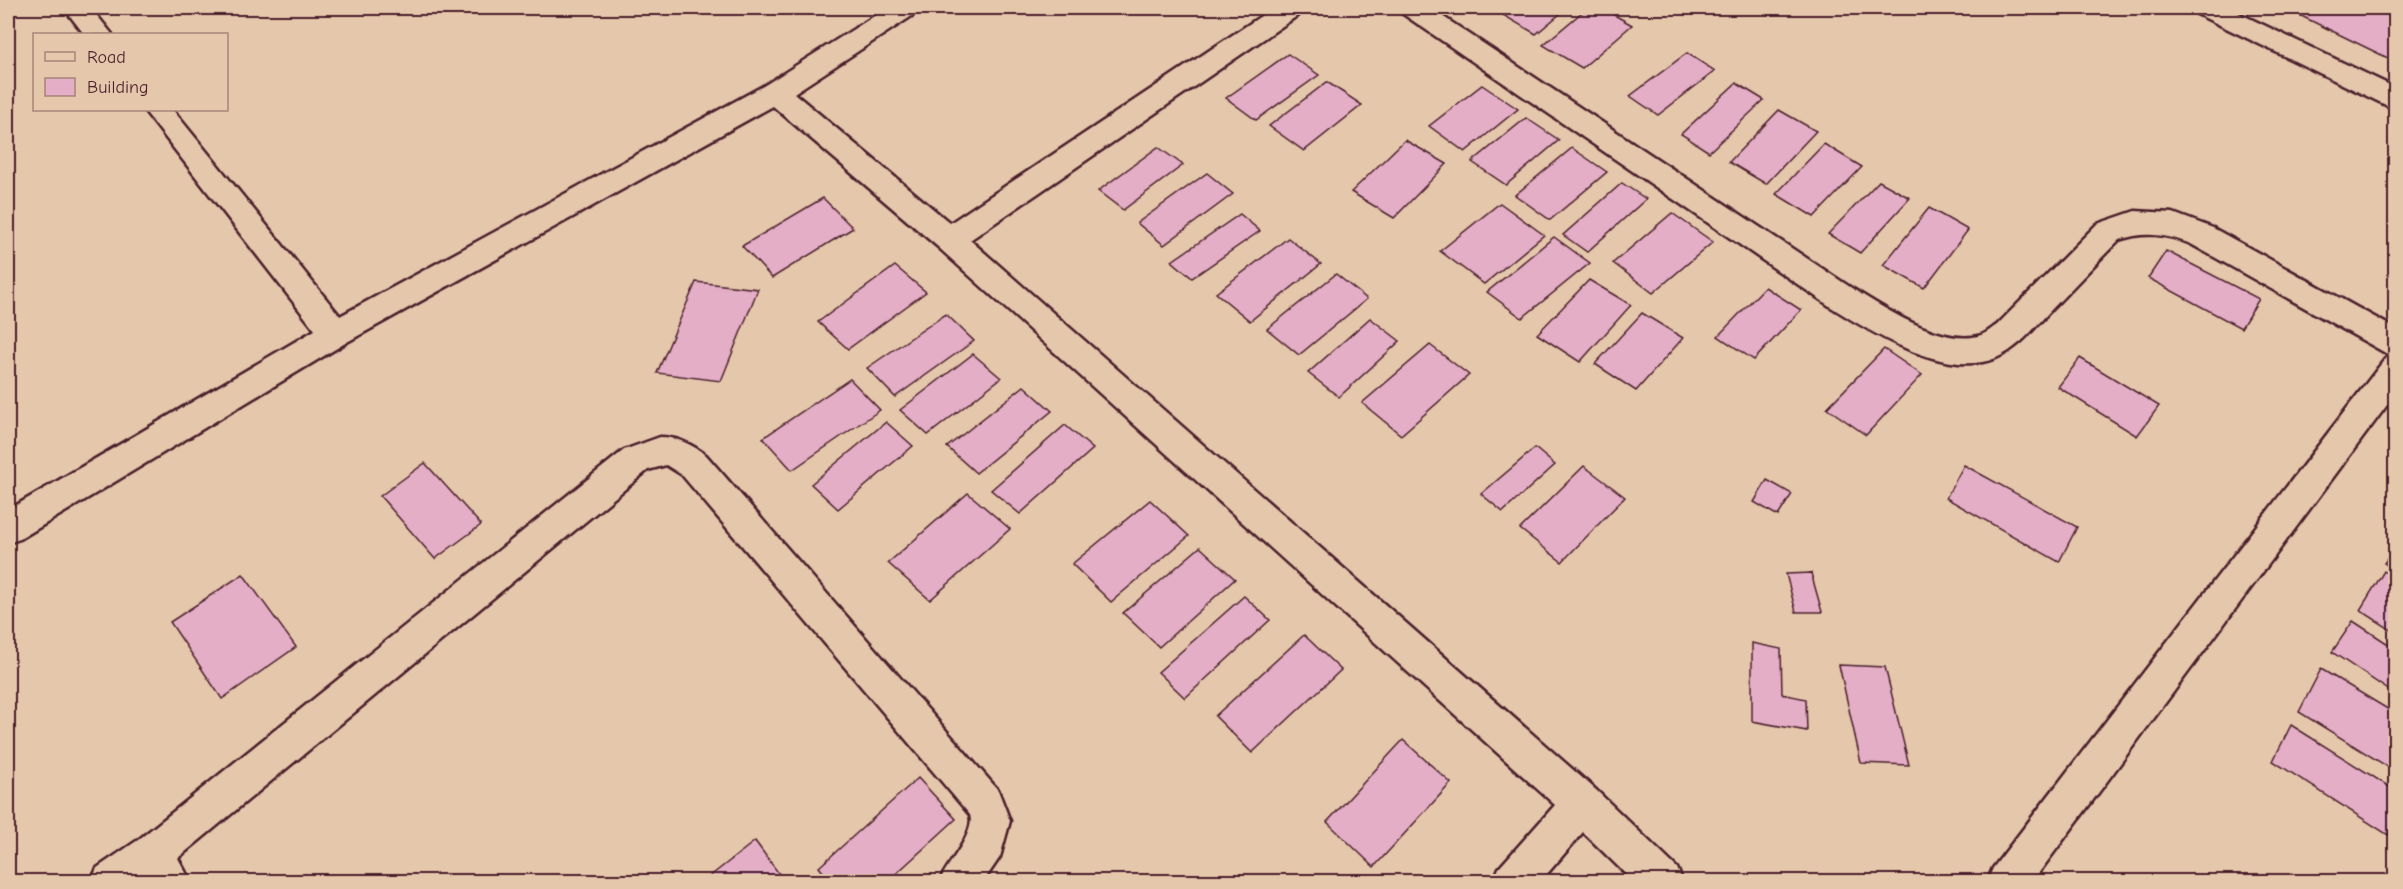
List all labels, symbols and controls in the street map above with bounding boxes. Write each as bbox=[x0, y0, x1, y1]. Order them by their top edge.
legend bbox=[33, 33, 228, 111]
text: Road bbox=[87, 47, 126, 68]
text: Building bbox=[87, 77, 149, 98]

